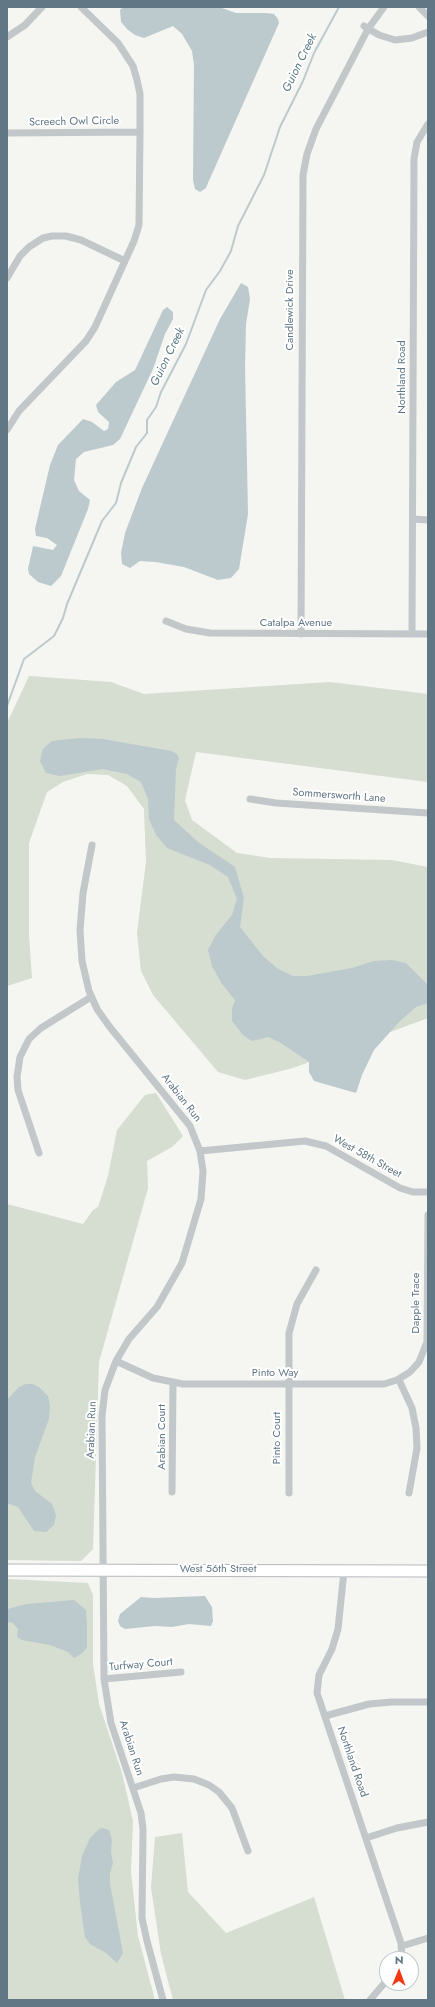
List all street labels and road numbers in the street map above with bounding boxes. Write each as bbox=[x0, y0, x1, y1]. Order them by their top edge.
street label: Screech Owl Circle bbox=[29, 115, 119, 129]
street label: Candlewick Drive bbox=[283, 269, 297, 351]
street label: Northland Road bbox=[395, 340, 409, 414]
street label: Catalpa Avenue bbox=[260, 616, 332, 630]
street label: Sommersworth Lane bbox=[292, 786, 386, 806]
street label: Arabian Run bbox=[158, 1071, 204, 1125]
street label: West 58th Street bbox=[330, 1133, 404, 1181]
street label: Dapple Trace bbox=[409, 1272, 423, 1334]
street label: Pinto Way bbox=[252, 1366, 298, 1380]
street label: Arabian Run bbox=[84, 1401, 100, 1459]
street label: Arabian Court bbox=[155, 1404, 169, 1470]
street label: Pinto Court bbox=[270, 1412, 284, 1464]
street label: West 56th Street bbox=[180, 1562, 256, 1576]
street label: Turfway Court bbox=[109, 1656, 173, 1674]
street label: Arabian Run bbox=[116, 1719, 146, 1777]
street label: Northland Road bbox=[334, 1725, 370, 1799]

